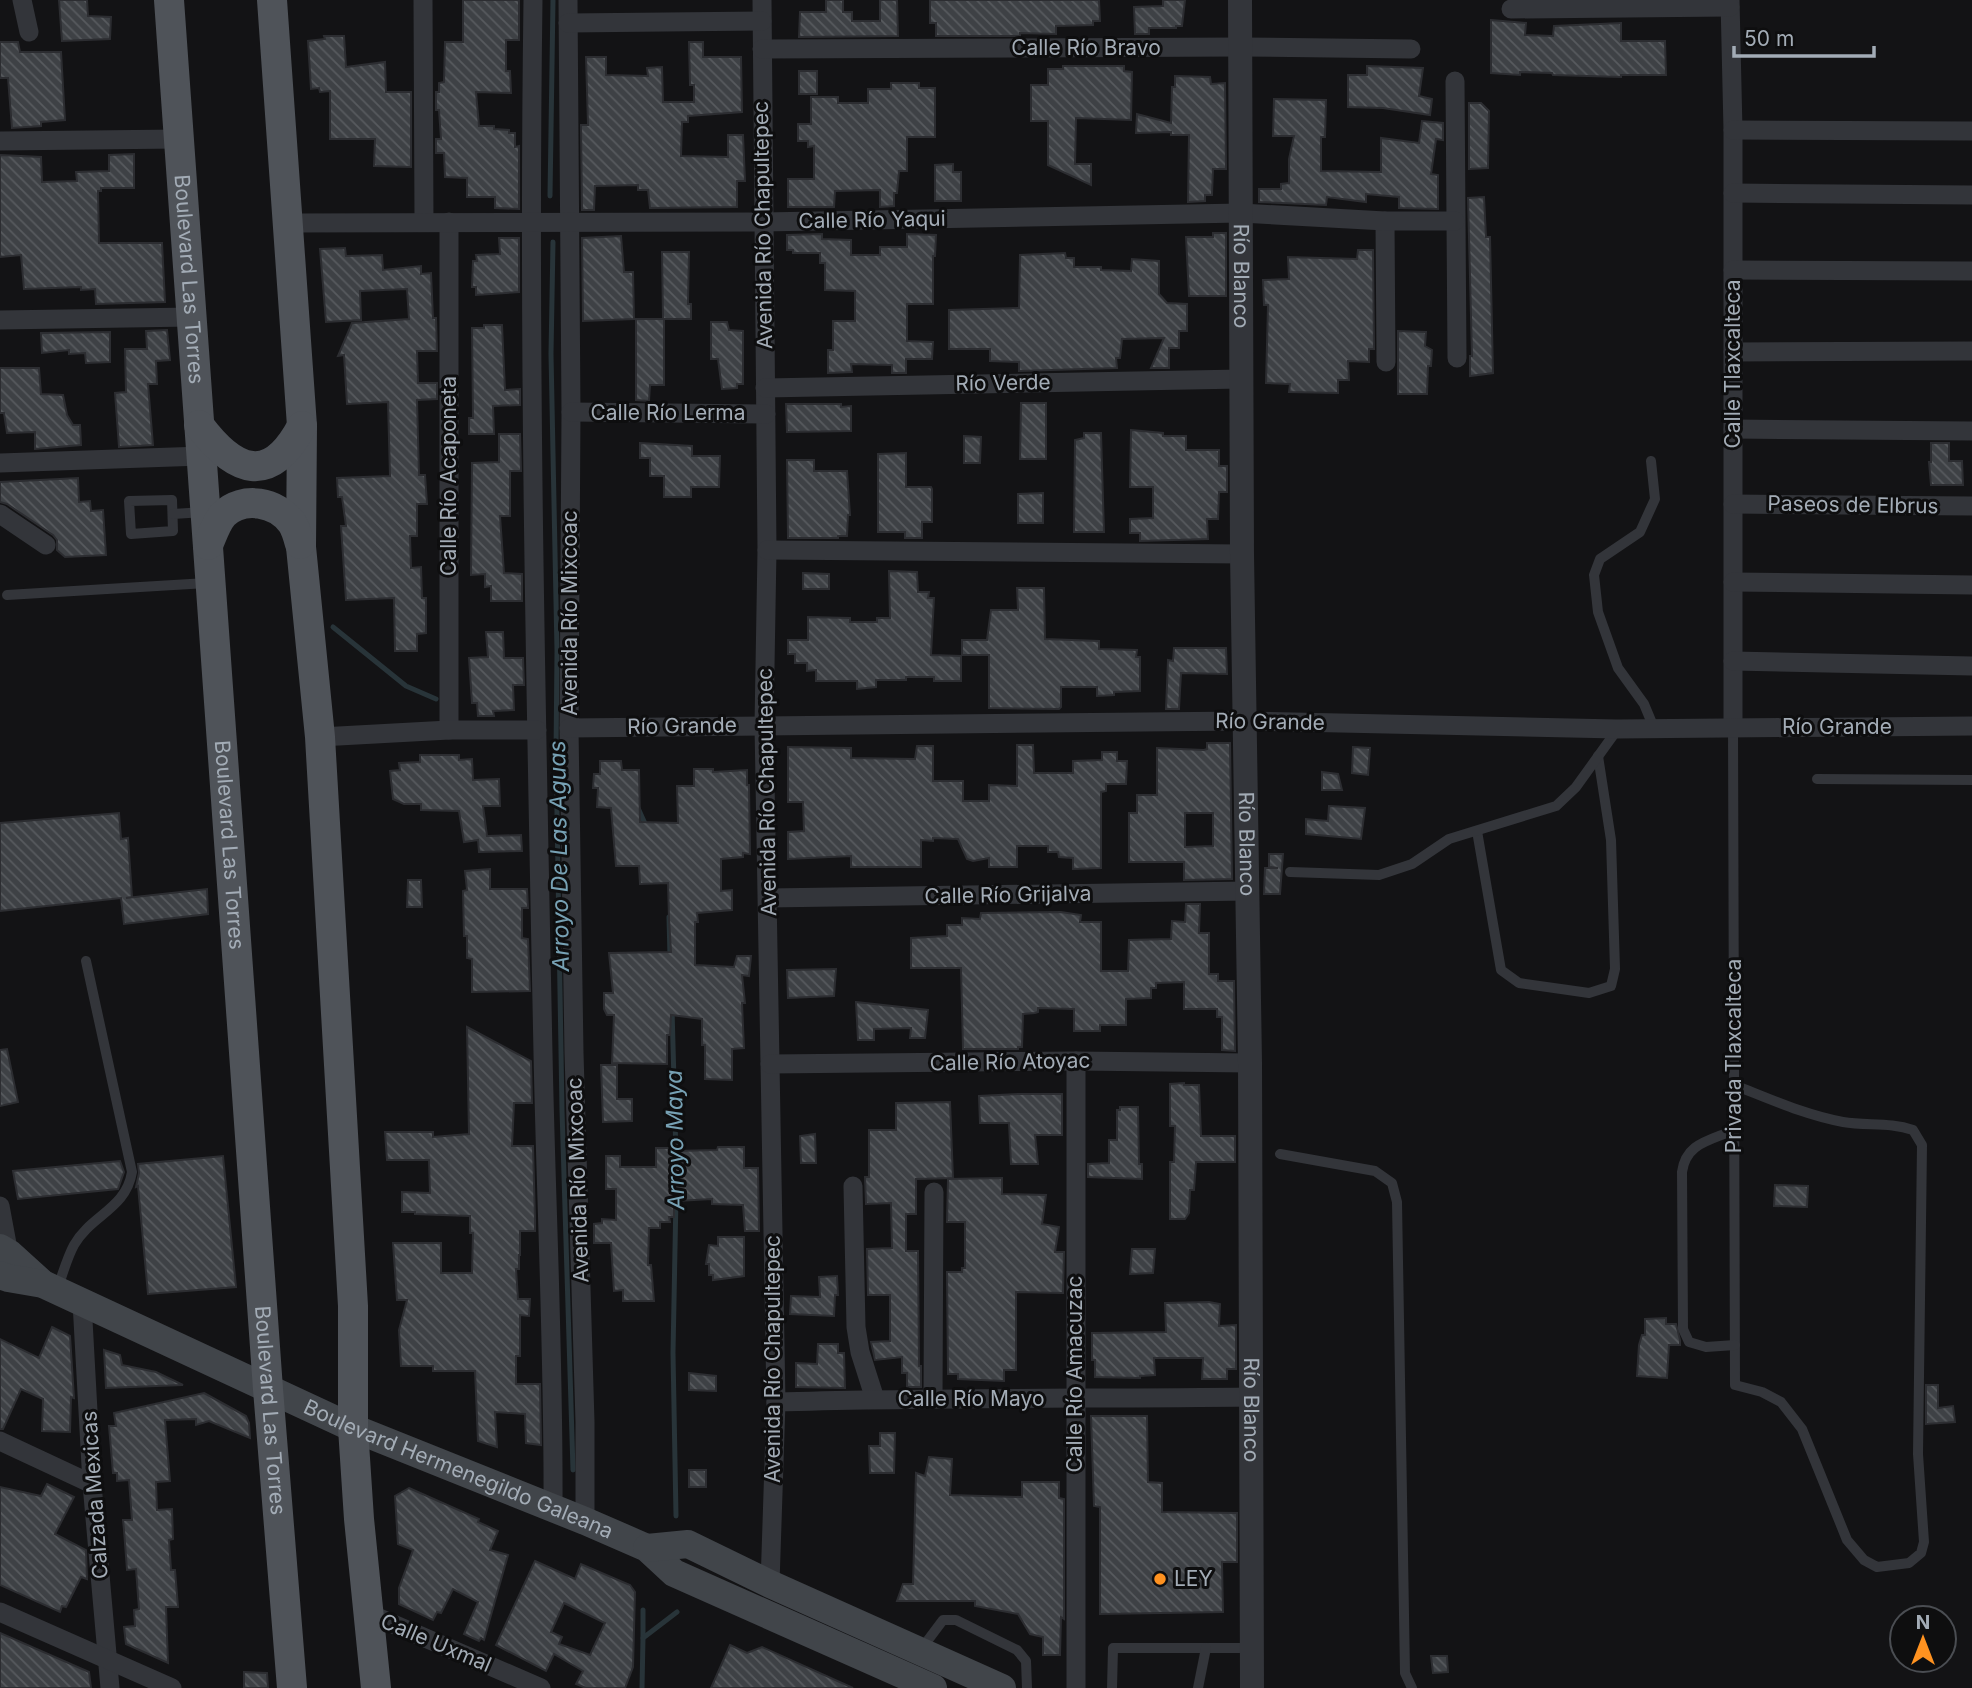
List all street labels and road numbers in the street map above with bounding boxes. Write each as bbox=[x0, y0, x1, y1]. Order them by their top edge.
street label: Calle Río Bravo bbox=[1011, 35, 1161, 60]
street label: Avenida Río Chapultepec bbox=[748, 101, 777, 349]
street label: Boulevard Las Torres bbox=[169, 174, 209, 385]
street label: Calle Río Yaqui bbox=[798, 206, 946, 233]
street label: Río Blanco bbox=[1229, 224, 1254, 328]
street label: Calle Tlaxcalteca bbox=[1720, 279, 1745, 449]
street label: Río Verde bbox=[955, 369, 1051, 396]
street label: Calle Río Acaponeta bbox=[436, 376, 461, 576]
street label: Calle Río Lerma bbox=[590, 400, 746, 425]
street label: Paseos de Elbrus bbox=[1767, 491, 1939, 518]
street label: Avenida Río Mixcoac bbox=[557, 510, 582, 716]
street label: Avenida Río Chapultepec bbox=[752, 668, 781, 916]
street label: Río Grande bbox=[1215, 708, 1325, 735]
street label: Río Grande bbox=[627, 712, 737, 739]
street label: Río Grande bbox=[1782, 714, 1892, 739]
street label: Boulevard Las Torres bbox=[210, 739, 250, 950]
street label: Río Blanco bbox=[1234, 791, 1260, 897]
street label: Calle Río Grijalva bbox=[924, 881, 1092, 908]
street label: Privada Tlaxcalteca bbox=[1721, 959, 1746, 1153]
street label: Calle Río Atoyac bbox=[929, 1048, 1091, 1075]
street label: Avenida Río Mixcoac bbox=[561, 1077, 594, 1283]
street label: Avenida Río Chapultepec bbox=[760, 1235, 785, 1483]
street label: Calle Río Amacuzac bbox=[1062, 1275, 1087, 1473]
street label: Boulevard Las Torres bbox=[250, 1305, 291, 1516]
street label: Río Blanco bbox=[1239, 1358, 1264, 1462]
street label: Calle Río Mayo bbox=[898, 1386, 1045, 1411]
street label: Boulevard Hermenegildo Galeana bbox=[300, 1394, 617, 1544]
street label: Calzada Mexicas bbox=[76, 1410, 113, 1580]
street label: Calle Uxmal bbox=[377, 1608, 495, 1677]

